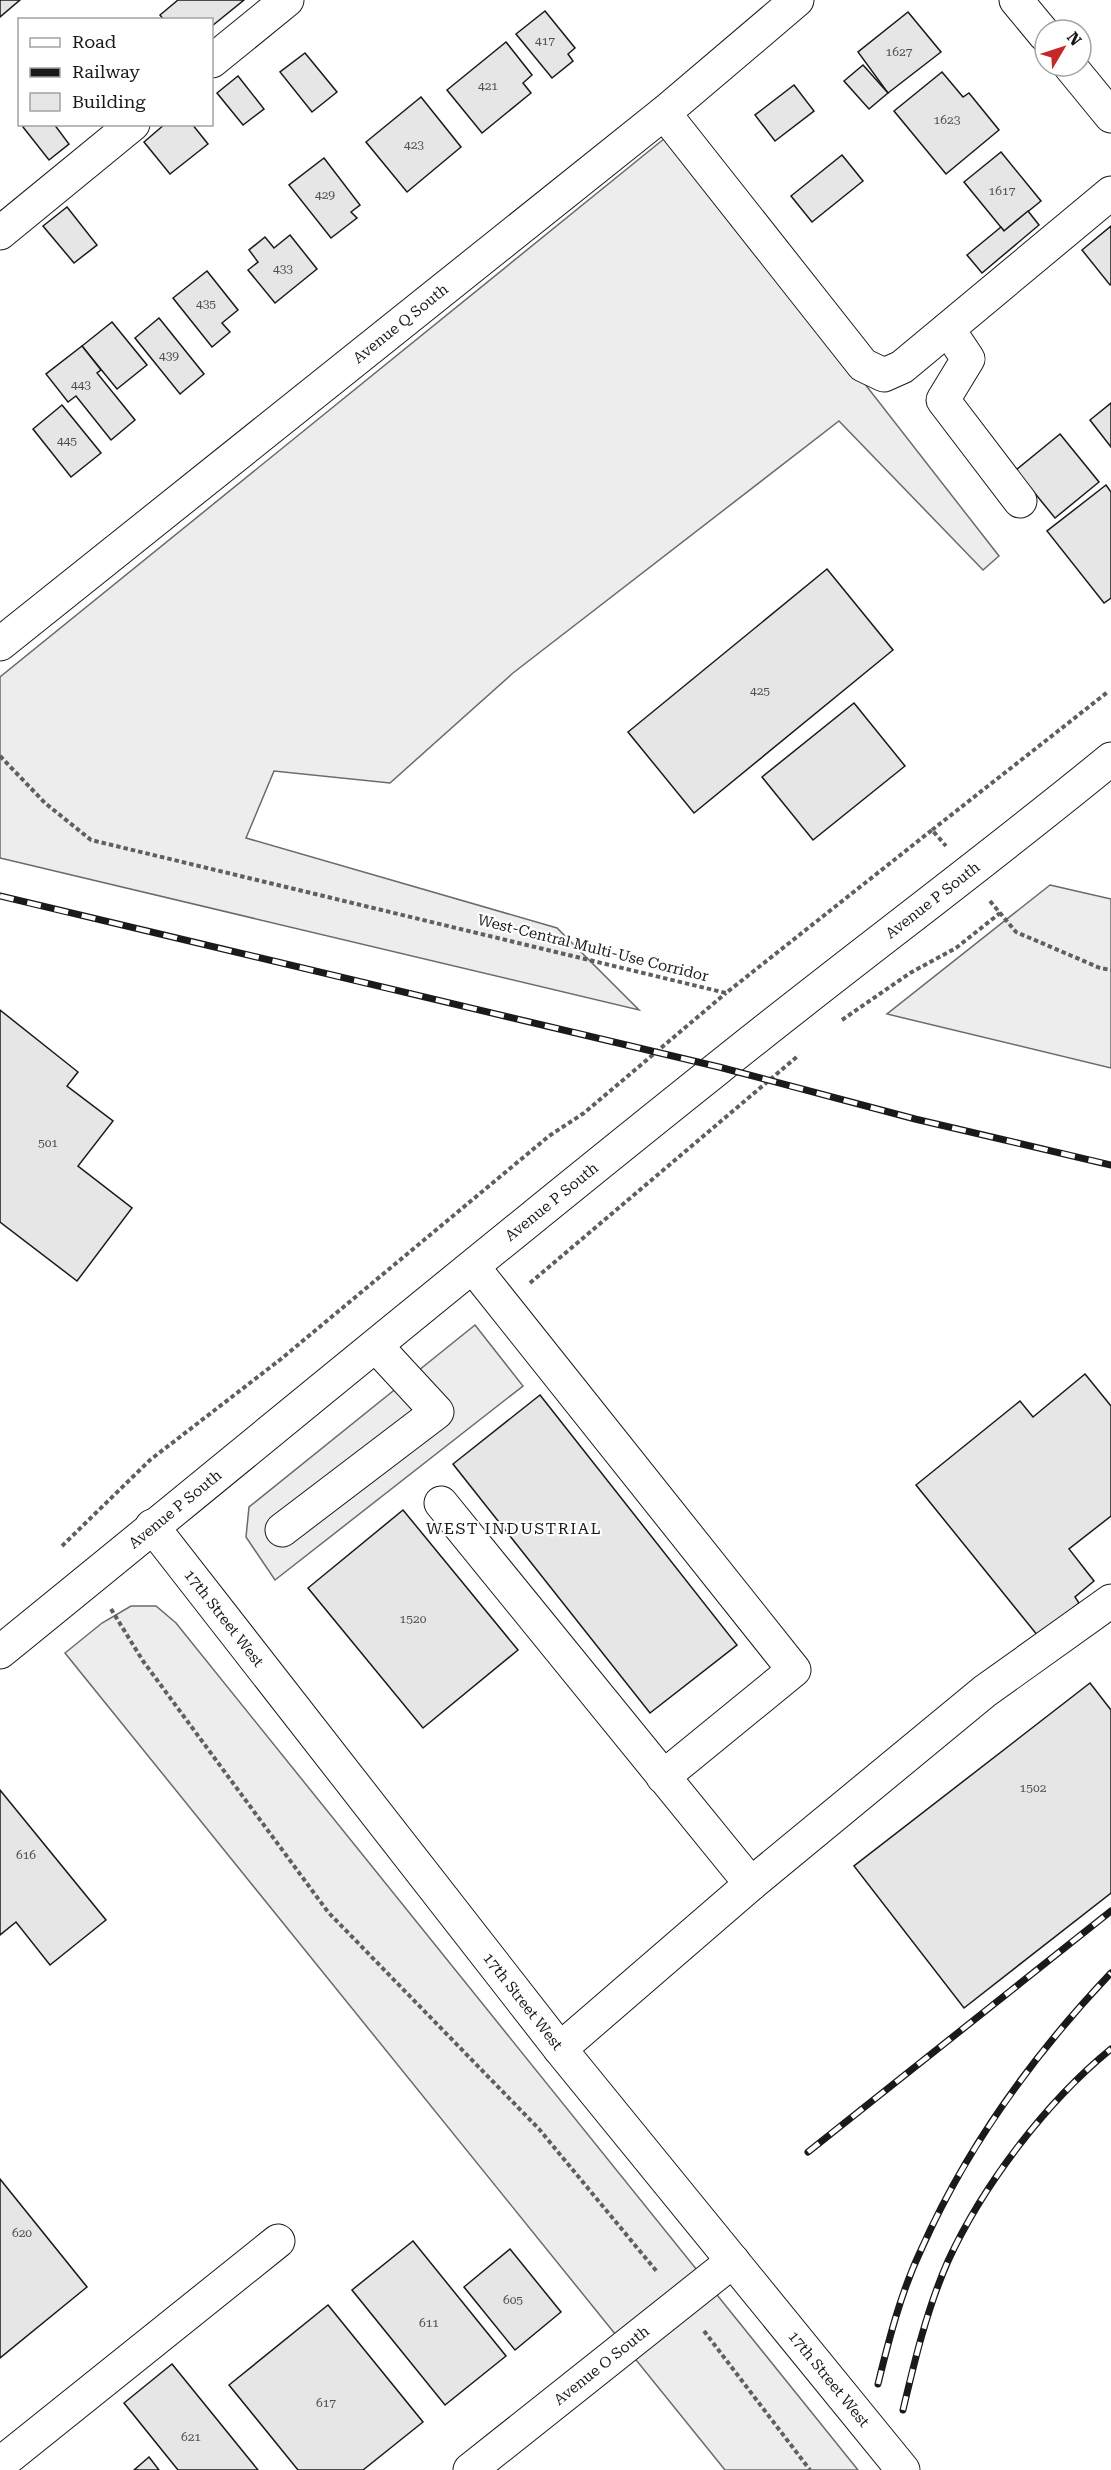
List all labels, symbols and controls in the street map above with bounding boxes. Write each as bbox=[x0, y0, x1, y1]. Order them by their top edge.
legend bbox=[18, 18, 213, 126]
north arrow bbox=[1033, 18, 1093, 78]
text: N bbox=[1063, 28, 1086, 50]
text: Road bbox=[72, 31, 117, 52]
house number: 417 bbox=[535, 34, 555, 48]
house number: 1627 bbox=[886, 45, 913, 59]
text: Railway bbox=[72, 61, 140, 82]
house number: 421 bbox=[478, 79, 498, 93]
text: Building bbox=[72, 91, 146, 112]
house number: 1623 bbox=[934, 113, 961, 127]
house number: 423 bbox=[404, 138, 424, 152]
house number: 1617 bbox=[989, 184, 1016, 198]
house number: 429 bbox=[315, 188, 335, 202]
house number: 433 bbox=[273, 262, 293, 276]
street label: Avenue Q South bbox=[349, 280, 452, 367]
house number: 435 bbox=[196, 297, 216, 311]
house number: 439 bbox=[159, 349, 179, 363]
house number: 443 bbox=[71, 378, 91, 392]
house number: 445 bbox=[57, 434, 77, 448]
house number: 425 bbox=[750, 684, 770, 698]
street label: Avenue P South bbox=[882, 858, 984, 942]
street label: West-Central Multi-Use Corridor bbox=[476, 911, 710, 985]
house number: 501 bbox=[38, 1136, 58, 1150]
street label: Avenue P South bbox=[501, 1159, 602, 1245]
street label: Avenue P South bbox=[125, 1466, 225, 1552]
district label: WEST INDUSTRIAL bbox=[426, 1519, 602, 1538]
street label: 17th Street West bbox=[180, 1566, 268, 1671]
house number: 1520 bbox=[400, 1612, 427, 1626]
house number: 1502 bbox=[1020, 1781, 1047, 1795]
house number: 616 bbox=[16, 1848, 36, 1862]
street label: 17th Street West bbox=[479, 1949, 567, 2054]
house number: 620 bbox=[12, 2226, 32, 2240]
house number: 605 bbox=[503, 2293, 523, 2307]
house number: 611 bbox=[419, 2316, 439, 2330]
street label: Avenue O South bbox=[550, 2322, 653, 2409]
street label: 17th Street West bbox=[785, 2327, 873, 2431]
house number: 617 bbox=[316, 2396, 336, 2410]
house number: 621 bbox=[181, 2430, 201, 2444]

